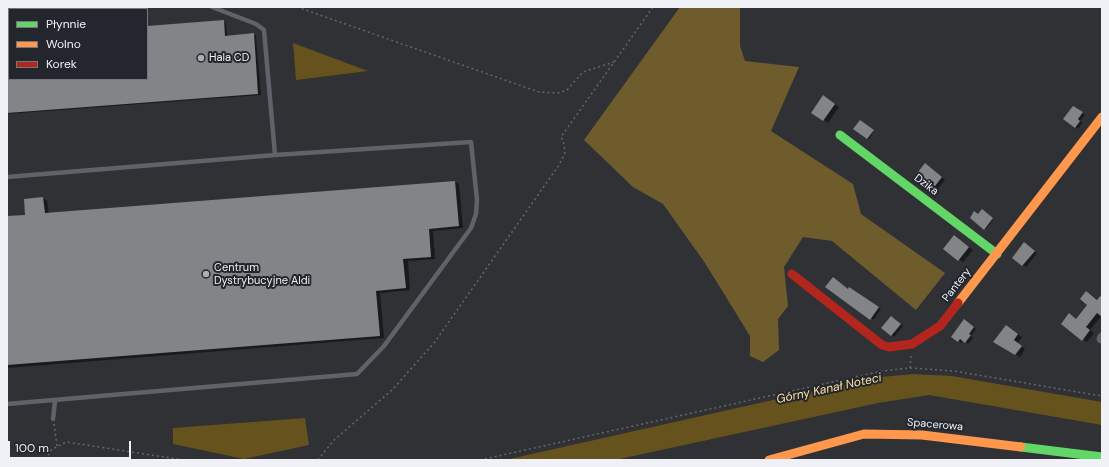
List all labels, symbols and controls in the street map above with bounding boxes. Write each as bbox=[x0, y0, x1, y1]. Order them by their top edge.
legend bbox=[8, 8, 148, 80]
text: Płynnie bbox=[46, 16, 86, 32]
text: Wolno bbox=[46, 36, 81, 52]
place label: Hala CD bbox=[209, 51, 249, 65]
marker: Hala CD bbox=[196, 53, 206, 63]
text: Korek bbox=[46, 56, 77, 72]
street label: Dzika bbox=[911, 172, 941, 198]
place label: Centrum Dystrybucyjne Aldi bbox=[214, 261, 310, 287]
street label: Pantery bbox=[940, 266, 974, 304]
marker: Centrum Dystrybucyjne Aldi bbox=[201, 269, 211, 279]
water label: Górny Kanał Noteci bbox=[775, 371, 883, 407]
street label: Spacerowa bbox=[906, 416, 964, 434]
scale bar bbox=[10, 433, 133, 459]
text: 100 m bbox=[15, 440, 49, 456]

